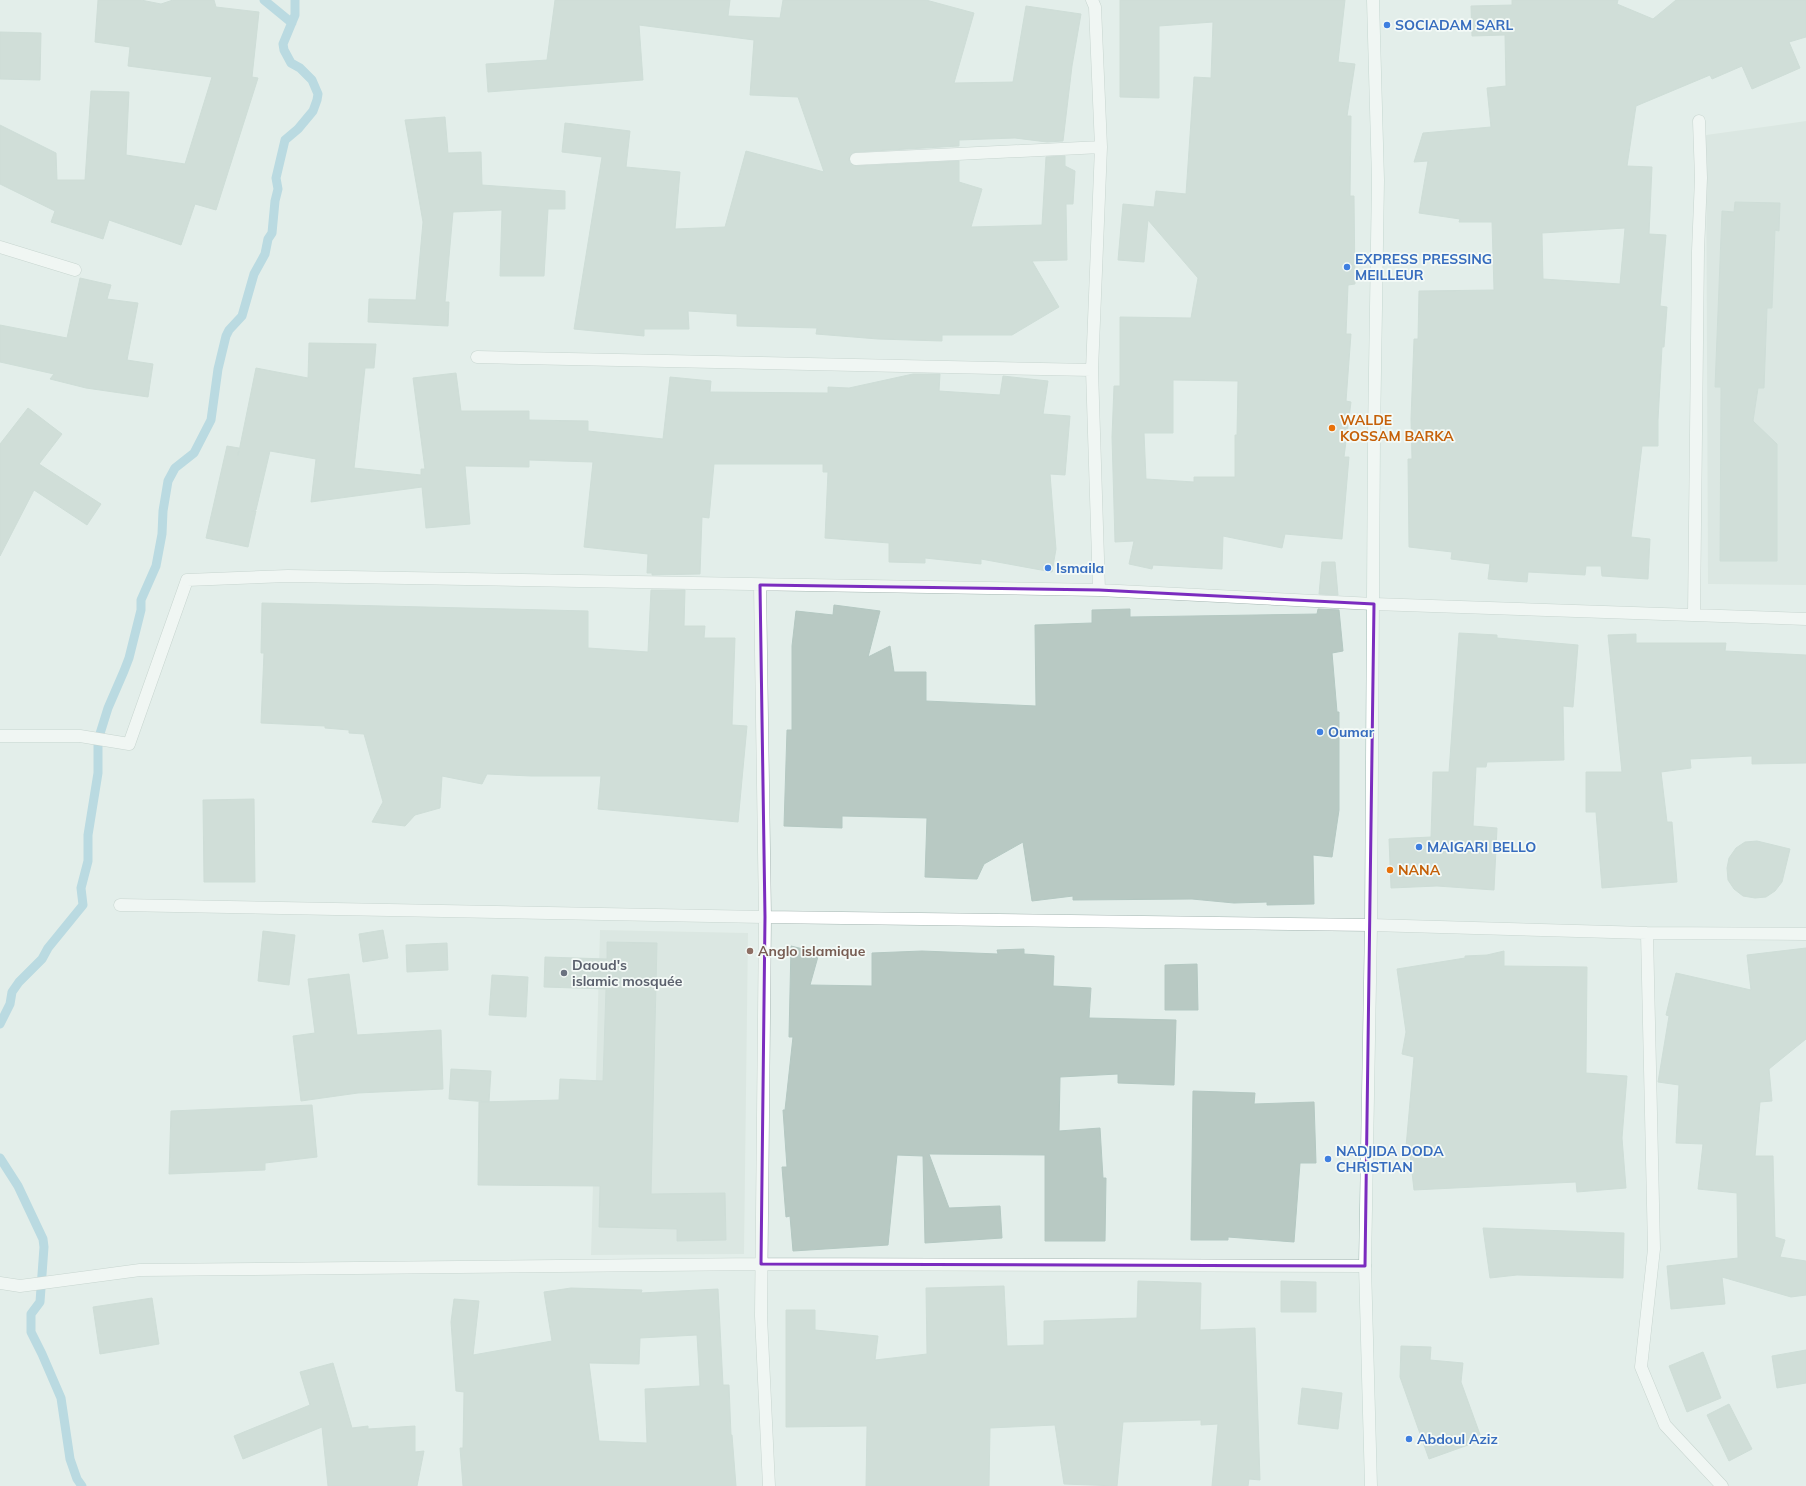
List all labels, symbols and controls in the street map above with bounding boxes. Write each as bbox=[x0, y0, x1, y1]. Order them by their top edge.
place label: SOCIADAM SARL bbox=[1395, 16, 1513, 34]
marker: SOCIADAM SARL bbox=[1382, 20, 1392, 30]
place label: EXPRESS PRESSING MEILLEUR bbox=[1355, 250, 1492, 284]
marker: EXPRESS PRESSING MEILLEUR bbox=[1342, 262, 1352, 272]
place label: WALDE KOSSAM BARKA bbox=[1340, 411, 1454, 445]
marker: WALDE KOSSAM BARKA bbox=[1327, 423, 1337, 433]
place label: Ismaila bbox=[1056, 559, 1104, 577]
marker: Ismaila bbox=[1043, 563, 1053, 573]
place label: Oumar bbox=[1328, 723, 1375, 741]
marker: Oumar bbox=[1315, 727, 1325, 737]
place label: MAIGARI BELLO bbox=[1427, 838, 1536, 856]
marker: MAIGARI BELLO bbox=[1414, 842, 1424, 852]
place label: NANA bbox=[1398, 861, 1441, 879]
marker: NANA bbox=[1385, 865, 1395, 875]
place label: Anglo islamique bbox=[758, 942, 866, 960]
marker: Anglo islamique bbox=[745, 946, 755, 956]
place label: Daoud's islamic mosquée bbox=[572, 956, 683, 990]
marker: Daoud's islamic mosquée bbox=[559, 968, 569, 978]
place label: NADJIDA DODA CHRISTIAN bbox=[1336, 1142, 1444, 1176]
marker: NADJIDA DODA CHRISTIAN bbox=[1323, 1154, 1333, 1164]
place label: Abdoul Aziz bbox=[1417, 1430, 1498, 1448]
marker: Abdoul Aziz bbox=[1404, 1434, 1414, 1444]

